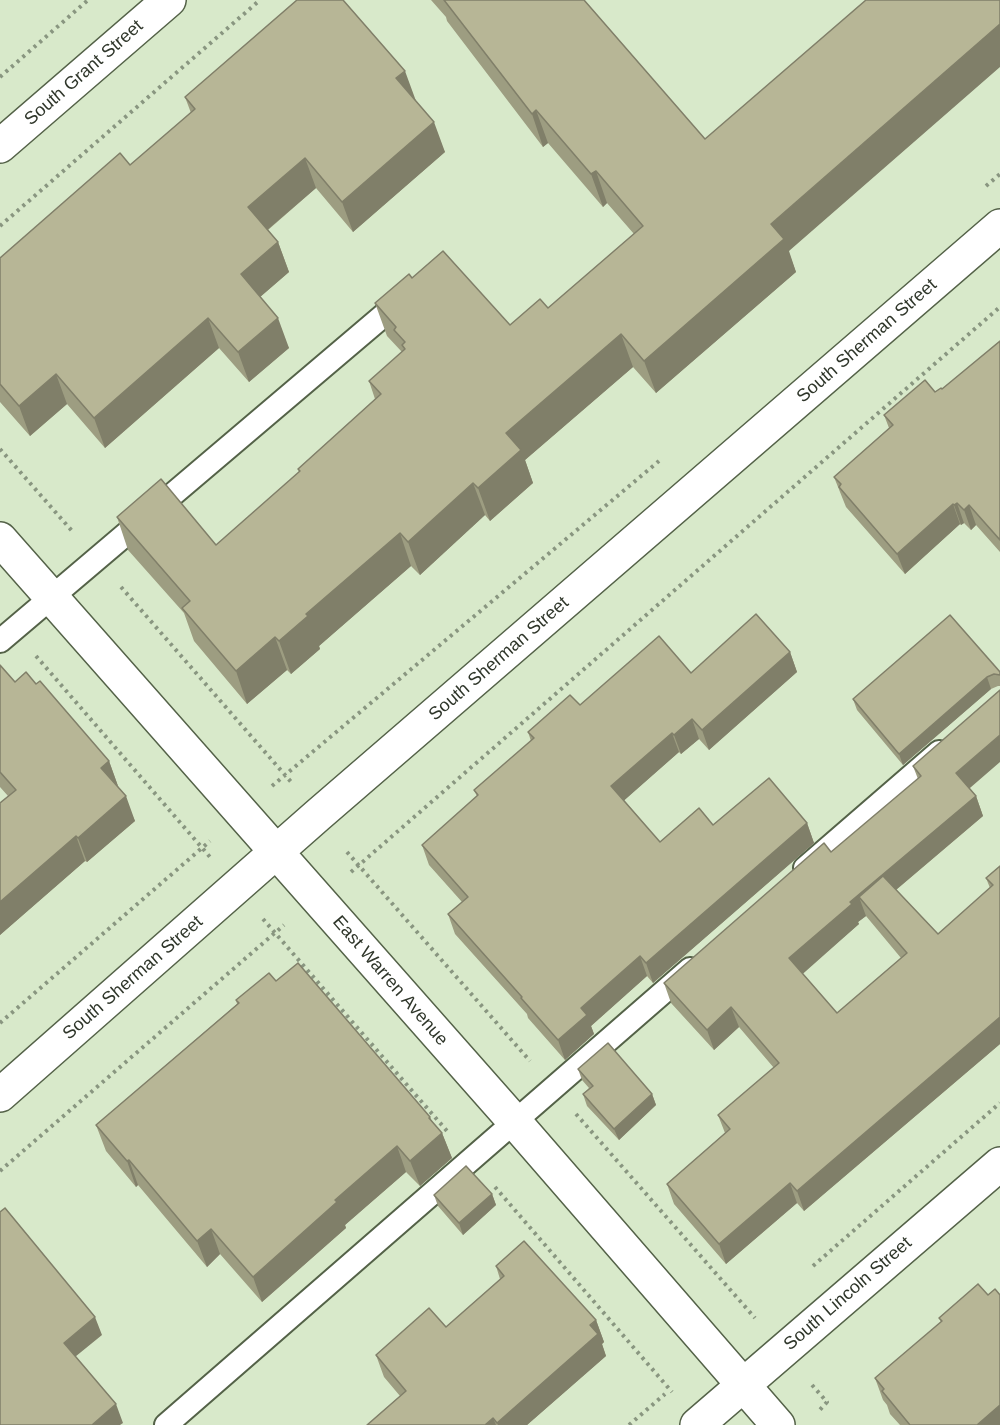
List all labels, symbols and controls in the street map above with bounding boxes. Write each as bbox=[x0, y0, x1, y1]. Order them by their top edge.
street label: South Grant Street bbox=[20, 16, 148, 130]
street label: South Sherman Street bbox=[793, 274, 941, 408]
street label: South Sherman Street bbox=[425, 592, 573, 726]
street label: South Sherman Street bbox=[59, 911, 207, 1045]
street label: East Warren Avenue bbox=[328, 912, 452, 1050]
street label: South Lincoln Street bbox=[780, 1233, 916, 1355]

